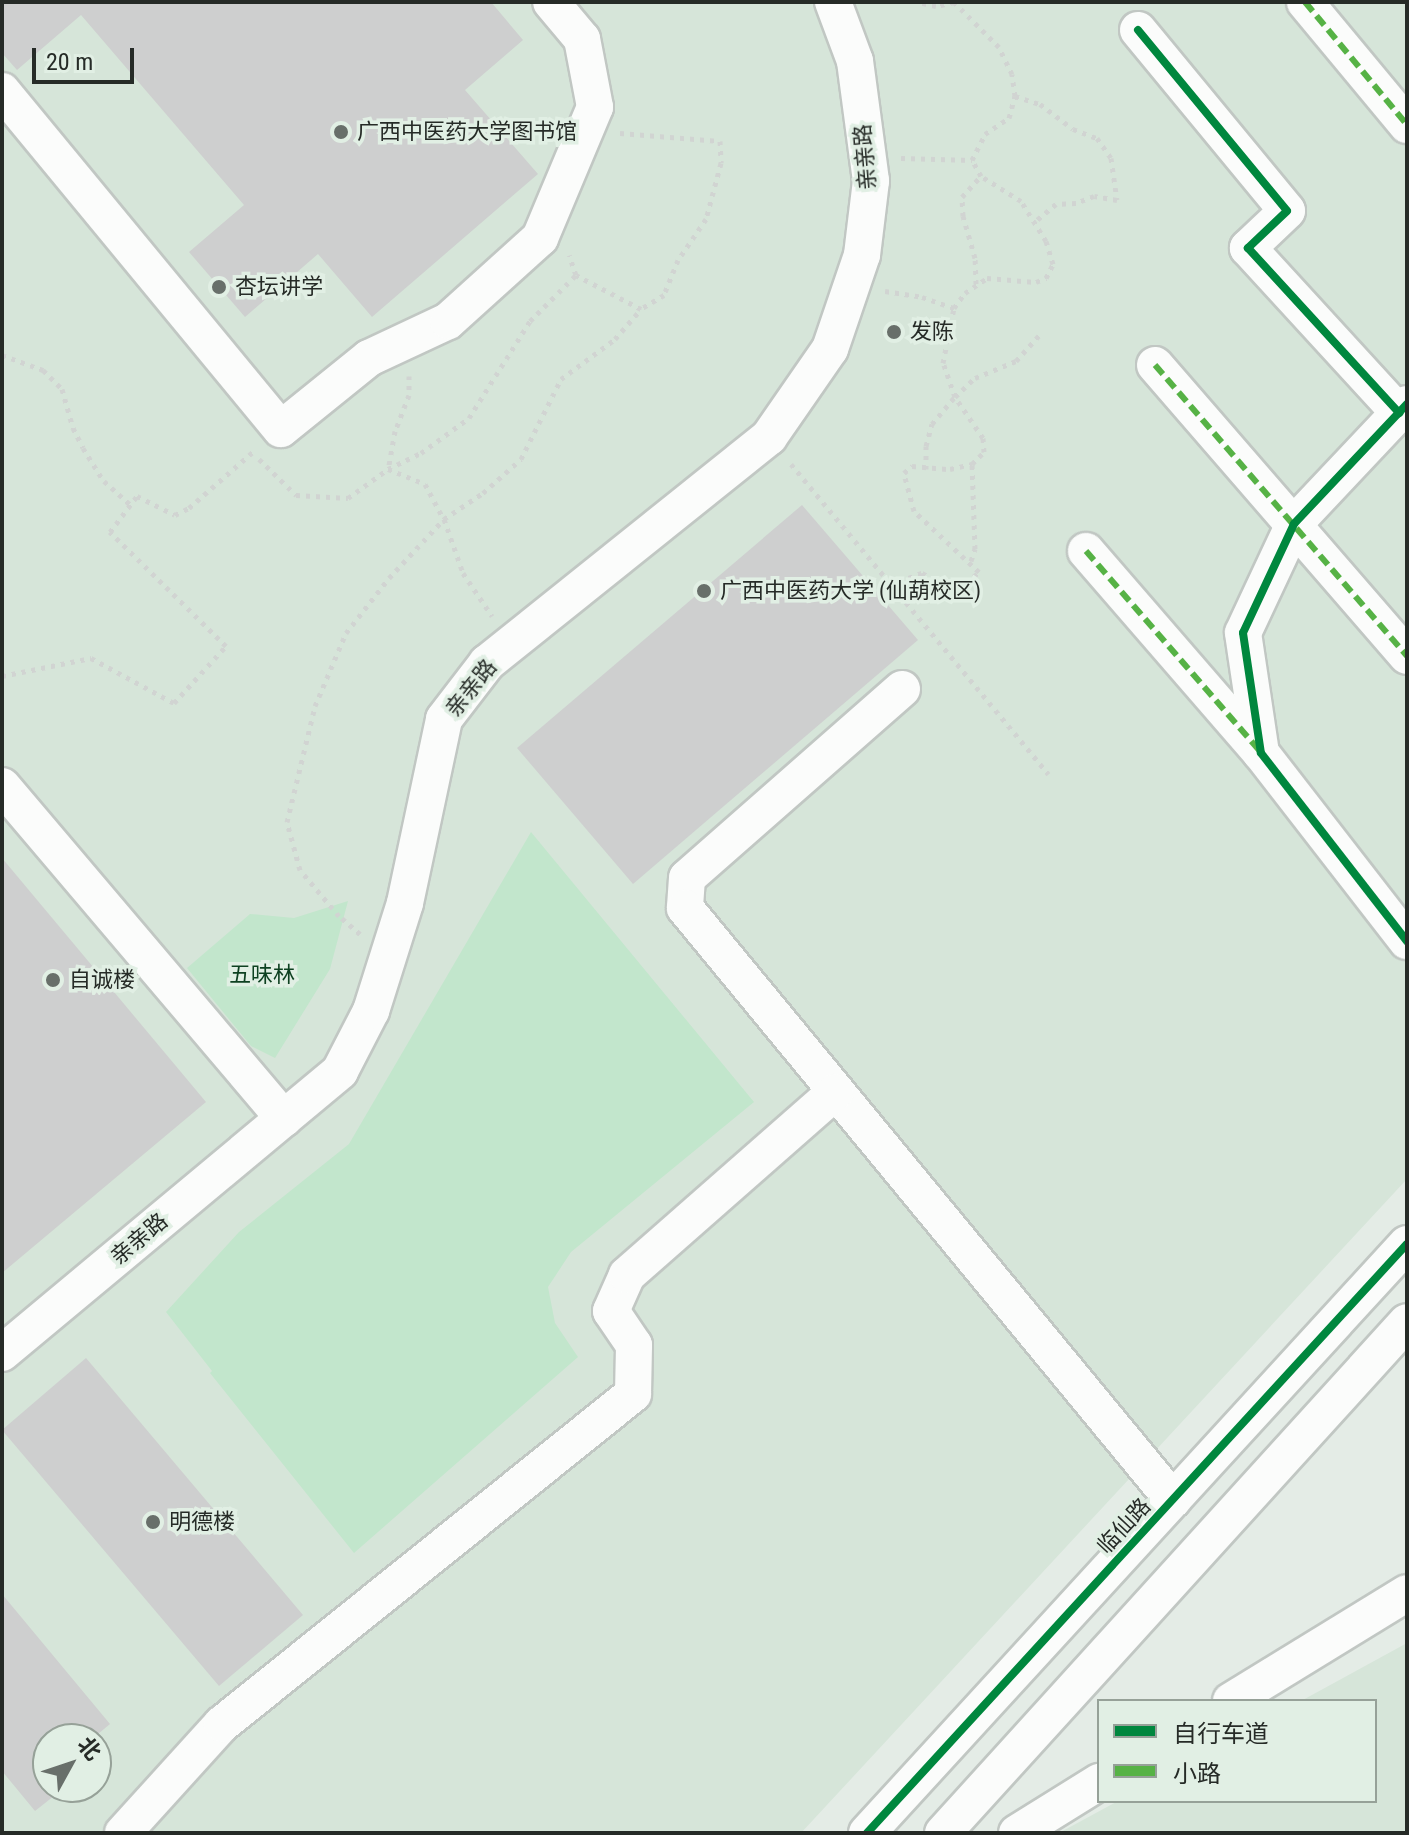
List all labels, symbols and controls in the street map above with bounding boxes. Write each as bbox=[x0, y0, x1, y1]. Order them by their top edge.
scale bar bbox=[36, 32, 138, 82]
text: 20 m bbox=[46, 48, 93, 76]
place label: 广西中医药大学图书馆 bbox=[357, 119, 577, 145]
marker: 广西中医药大学图书馆 bbox=[332, 123, 350, 141]
street label: 亲亲路 bbox=[849, 123, 881, 191]
place label: 杏坛讲学 bbox=[235, 274, 323, 300]
marker: 杏坛讲学 bbox=[210, 278, 228, 296]
place label: 发陈 bbox=[910, 319, 954, 345]
marker: 发陈 bbox=[885, 323, 903, 341]
place label: 广西中医药大学 (仙葫校区) bbox=[720, 578, 981, 604]
marker: 广西中医药大学 (仙葫校区) bbox=[695, 582, 713, 600]
street label: 亲亲路 bbox=[440, 654, 502, 722]
park label: 五味林 bbox=[229, 962, 295, 988]
place label: 自诚楼 bbox=[69, 967, 135, 993]
marker: 自诚楼 bbox=[44, 971, 62, 989]
street label: 亲亲路 bbox=[105, 1208, 173, 1270]
street label: 临仙路 bbox=[1092, 1493, 1156, 1559]
place label: 明德楼 bbox=[169, 1509, 235, 1535]
marker: 明德楼 bbox=[144, 1513, 162, 1531]
legend bbox=[1097, 1699, 1377, 1803]
text: 自行车道 bbox=[1173, 1720, 1269, 1748]
north arrow bbox=[32, 1723, 112, 1803]
text: 北 bbox=[73, 1732, 106, 1765]
text: 小路 bbox=[1173, 1760, 1221, 1788]

